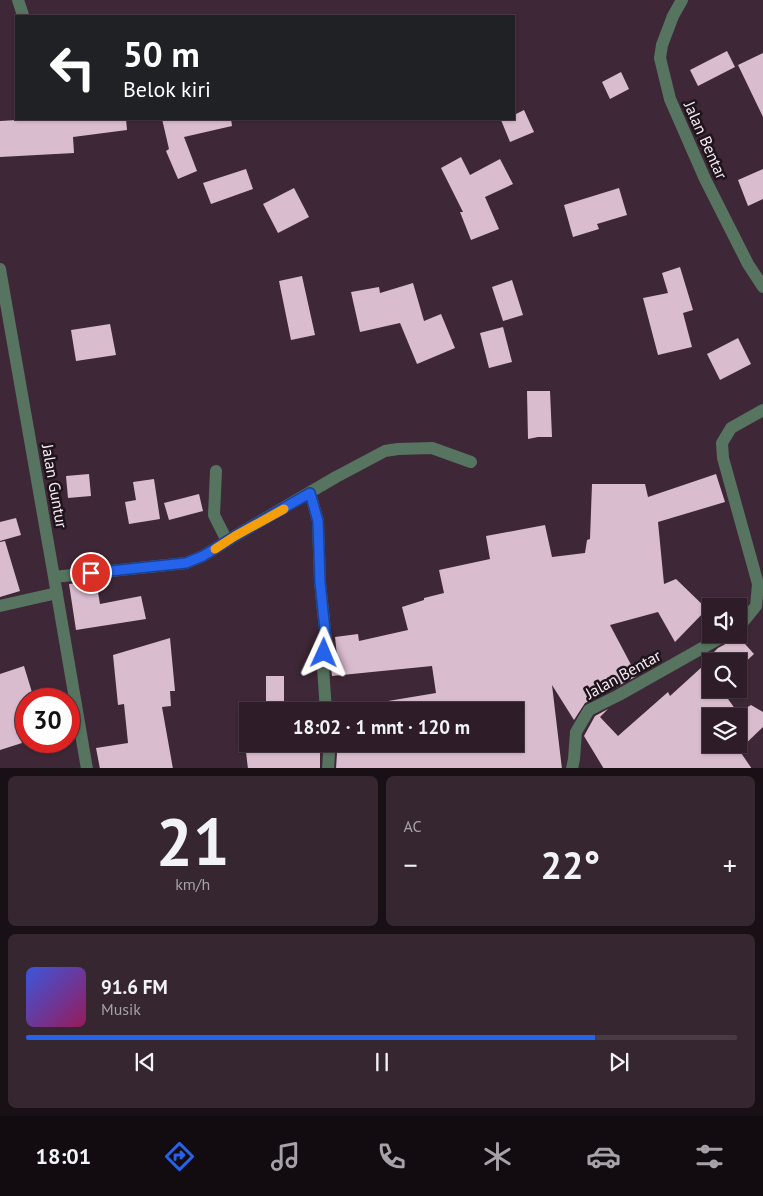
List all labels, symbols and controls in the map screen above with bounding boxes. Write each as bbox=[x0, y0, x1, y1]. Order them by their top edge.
text: 50 m bbox=[123, 31, 200, 77]
icon: left bbox=[40, 35, 105, 100]
text: Belok kiri bbox=[123, 75, 211, 103]
street label: Jalan Bentar bbox=[680, 97, 732, 183]
street label: Jalan Guntur bbox=[38, 441, 72, 530]
pin bbox=[70, 552, 112, 594]
icon: arrive bbox=[77, 559, 105, 587]
map controls bbox=[702, 598, 747, 753]
button: sound bbox=[702, 598, 747, 643]
position arrow bbox=[297, 626, 349, 678]
street label: Jalan Bentar bbox=[581, 645, 665, 703]
button: search bbox=[702, 653, 747, 698]
speed limit sign: 30 bbox=[15, 688, 80, 753]
button: layers bbox=[702, 708, 747, 753]
text: 18:02 · 1 mnt · 120 m bbox=[293, 715, 470, 739]
text: 21 bbox=[156, 799, 230, 883]
text: AC bbox=[404, 816, 422, 836]
text: 22° bbox=[540, 840, 600, 889]
text: − bbox=[404, 846, 418, 883]
text: + bbox=[723, 846, 737, 883]
text: km/h bbox=[175, 874, 210, 894]
text: 91.6 FM bbox=[101, 975, 168, 999]
text: Musik bbox=[101, 999, 141, 1019]
icon: previous bbox=[131, 1048, 159, 1076]
icon: pause bbox=[368, 1048, 396, 1076]
icon: next bbox=[605, 1048, 633, 1076]
icon: directions bbox=[162, 1139, 197, 1174]
icon: music bbox=[268, 1139, 303, 1174]
icon: phone bbox=[374, 1139, 409, 1174]
icon: climate bbox=[480, 1139, 515, 1174]
icon: car bbox=[586, 1139, 621, 1174]
icon: filters bbox=[692, 1139, 727, 1174]
text: 18:01 bbox=[36, 1142, 91, 1170]

